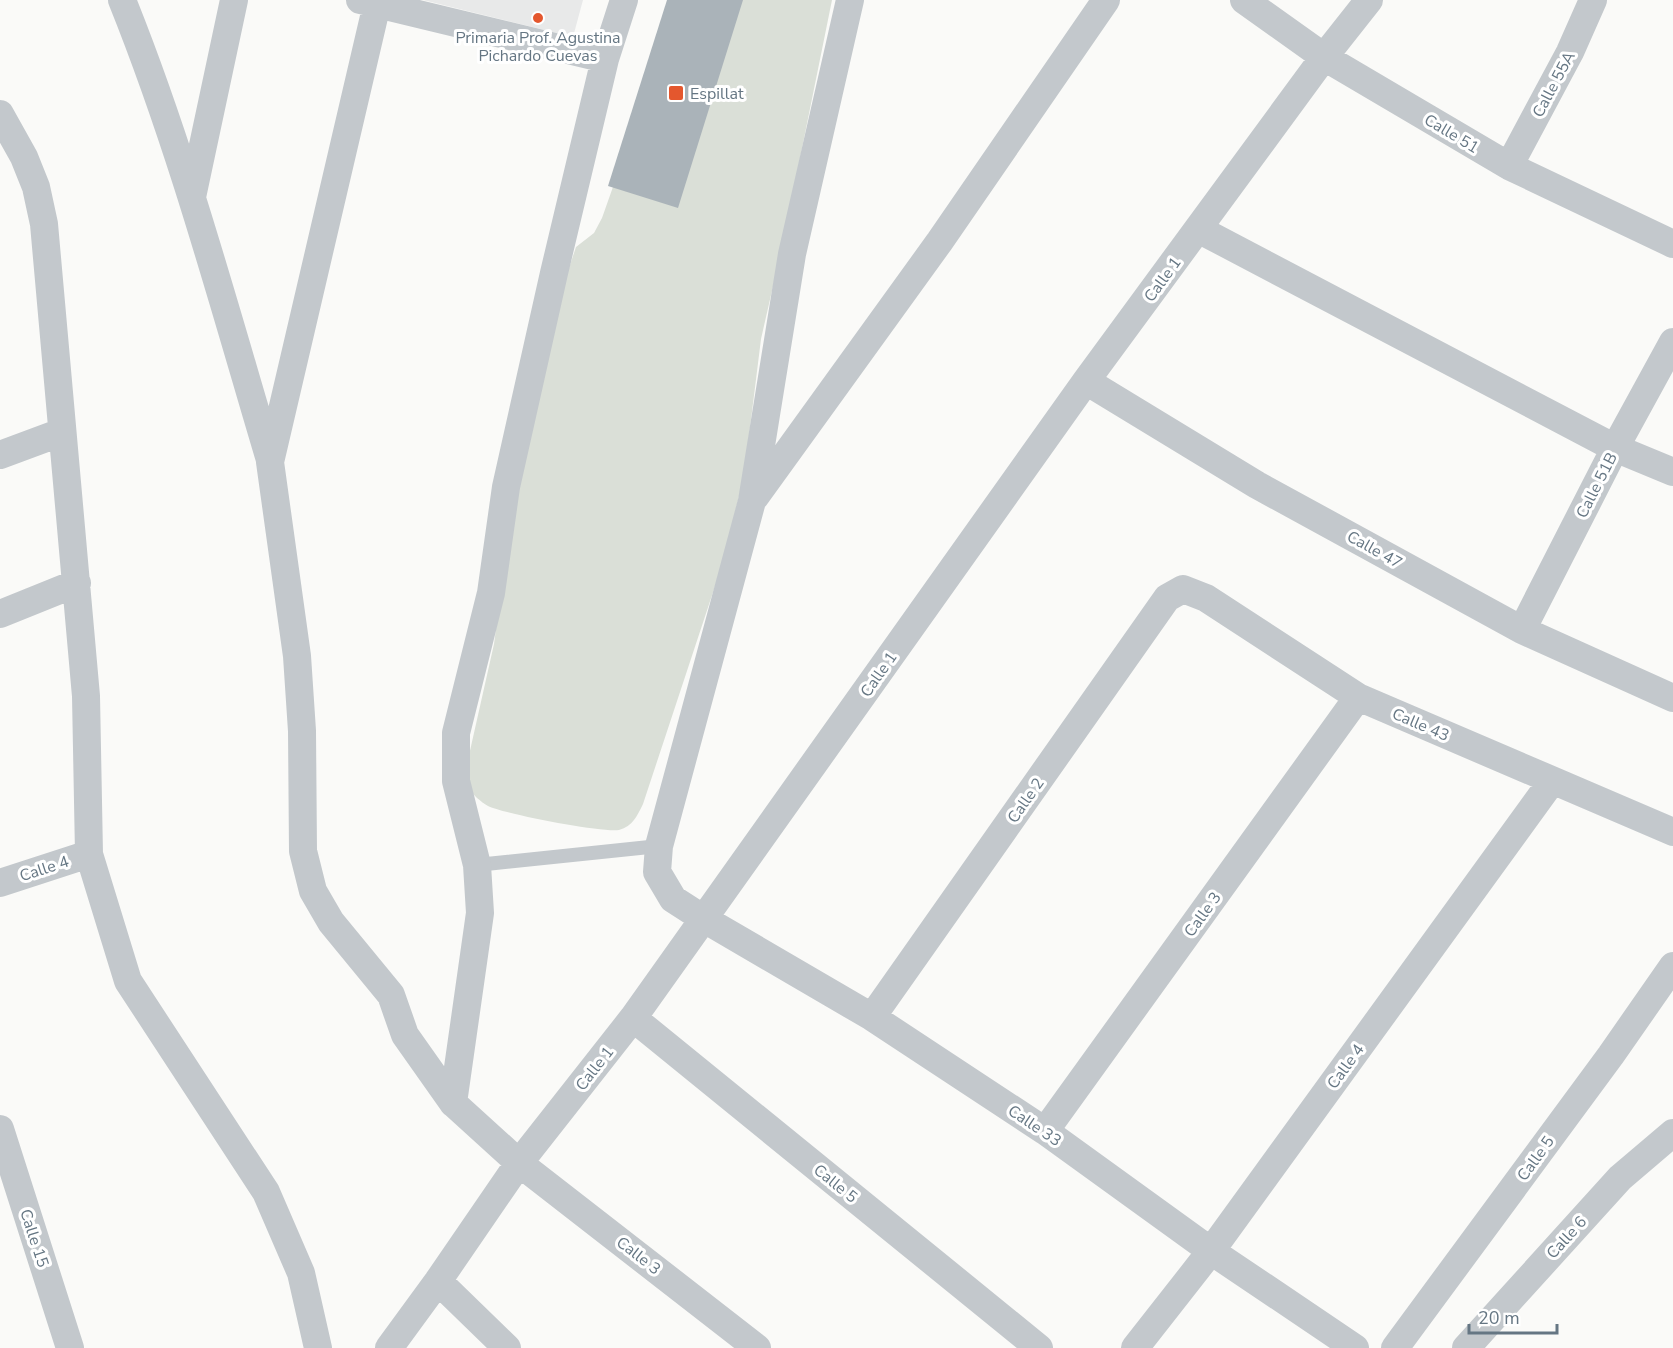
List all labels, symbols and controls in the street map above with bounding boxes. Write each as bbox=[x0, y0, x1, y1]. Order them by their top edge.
marker: Primaria Prof. Agustina Pichardo Cuevas bbox=[531, 11, 545, 25]
place label: Primaria Prof. Agustina Pichardo Cuevas bbox=[455, 27, 621, 67]
street label: Calle 55A bbox=[1527, 47, 1581, 121]
place label: Espillat bbox=[690, 83, 744, 105]
marker: Espillat bbox=[667, 84, 685, 102]
street label: Calle 51 bbox=[1420, 109, 1483, 159]
street label: Calle 1 bbox=[1139, 253, 1187, 307]
street label: Calle 51B bbox=[1571, 449, 1623, 522]
street label: Calle 47 bbox=[1343, 526, 1406, 574]
street label: Calle 1 bbox=[855, 648, 902, 702]
street label: Calle 43 bbox=[1389, 703, 1453, 747]
street label: Calle 2 bbox=[1002, 774, 1049, 828]
street label: Calle 4 bbox=[17, 851, 72, 887]
street label: Calle 3 bbox=[1179, 888, 1227, 942]
street label: Calle 4 bbox=[1322, 1039, 1370, 1094]
street label: Calle 1 bbox=[571, 1042, 619, 1095]
street label: Calle 33 bbox=[1003, 1100, 1066, 1152]
street label: Calle 5 bbox=[1512, 1132, 1560, 1186]
street label: Calle 5 bbox=[809, 1159, 862, 1208]
street label: Calle 15 bbox=[14, 1206, 54, 1270]
street label: Calle 6 bbox=[1542, 1212, 1592, 1264]
street label: Calle 3 bbox=[612, 1232, 665, 1280]
scale bar bbox=[1469, 1297, 1558, 1335]
text: 20 m bbox=[1478, 1306, 1520, 1330]

